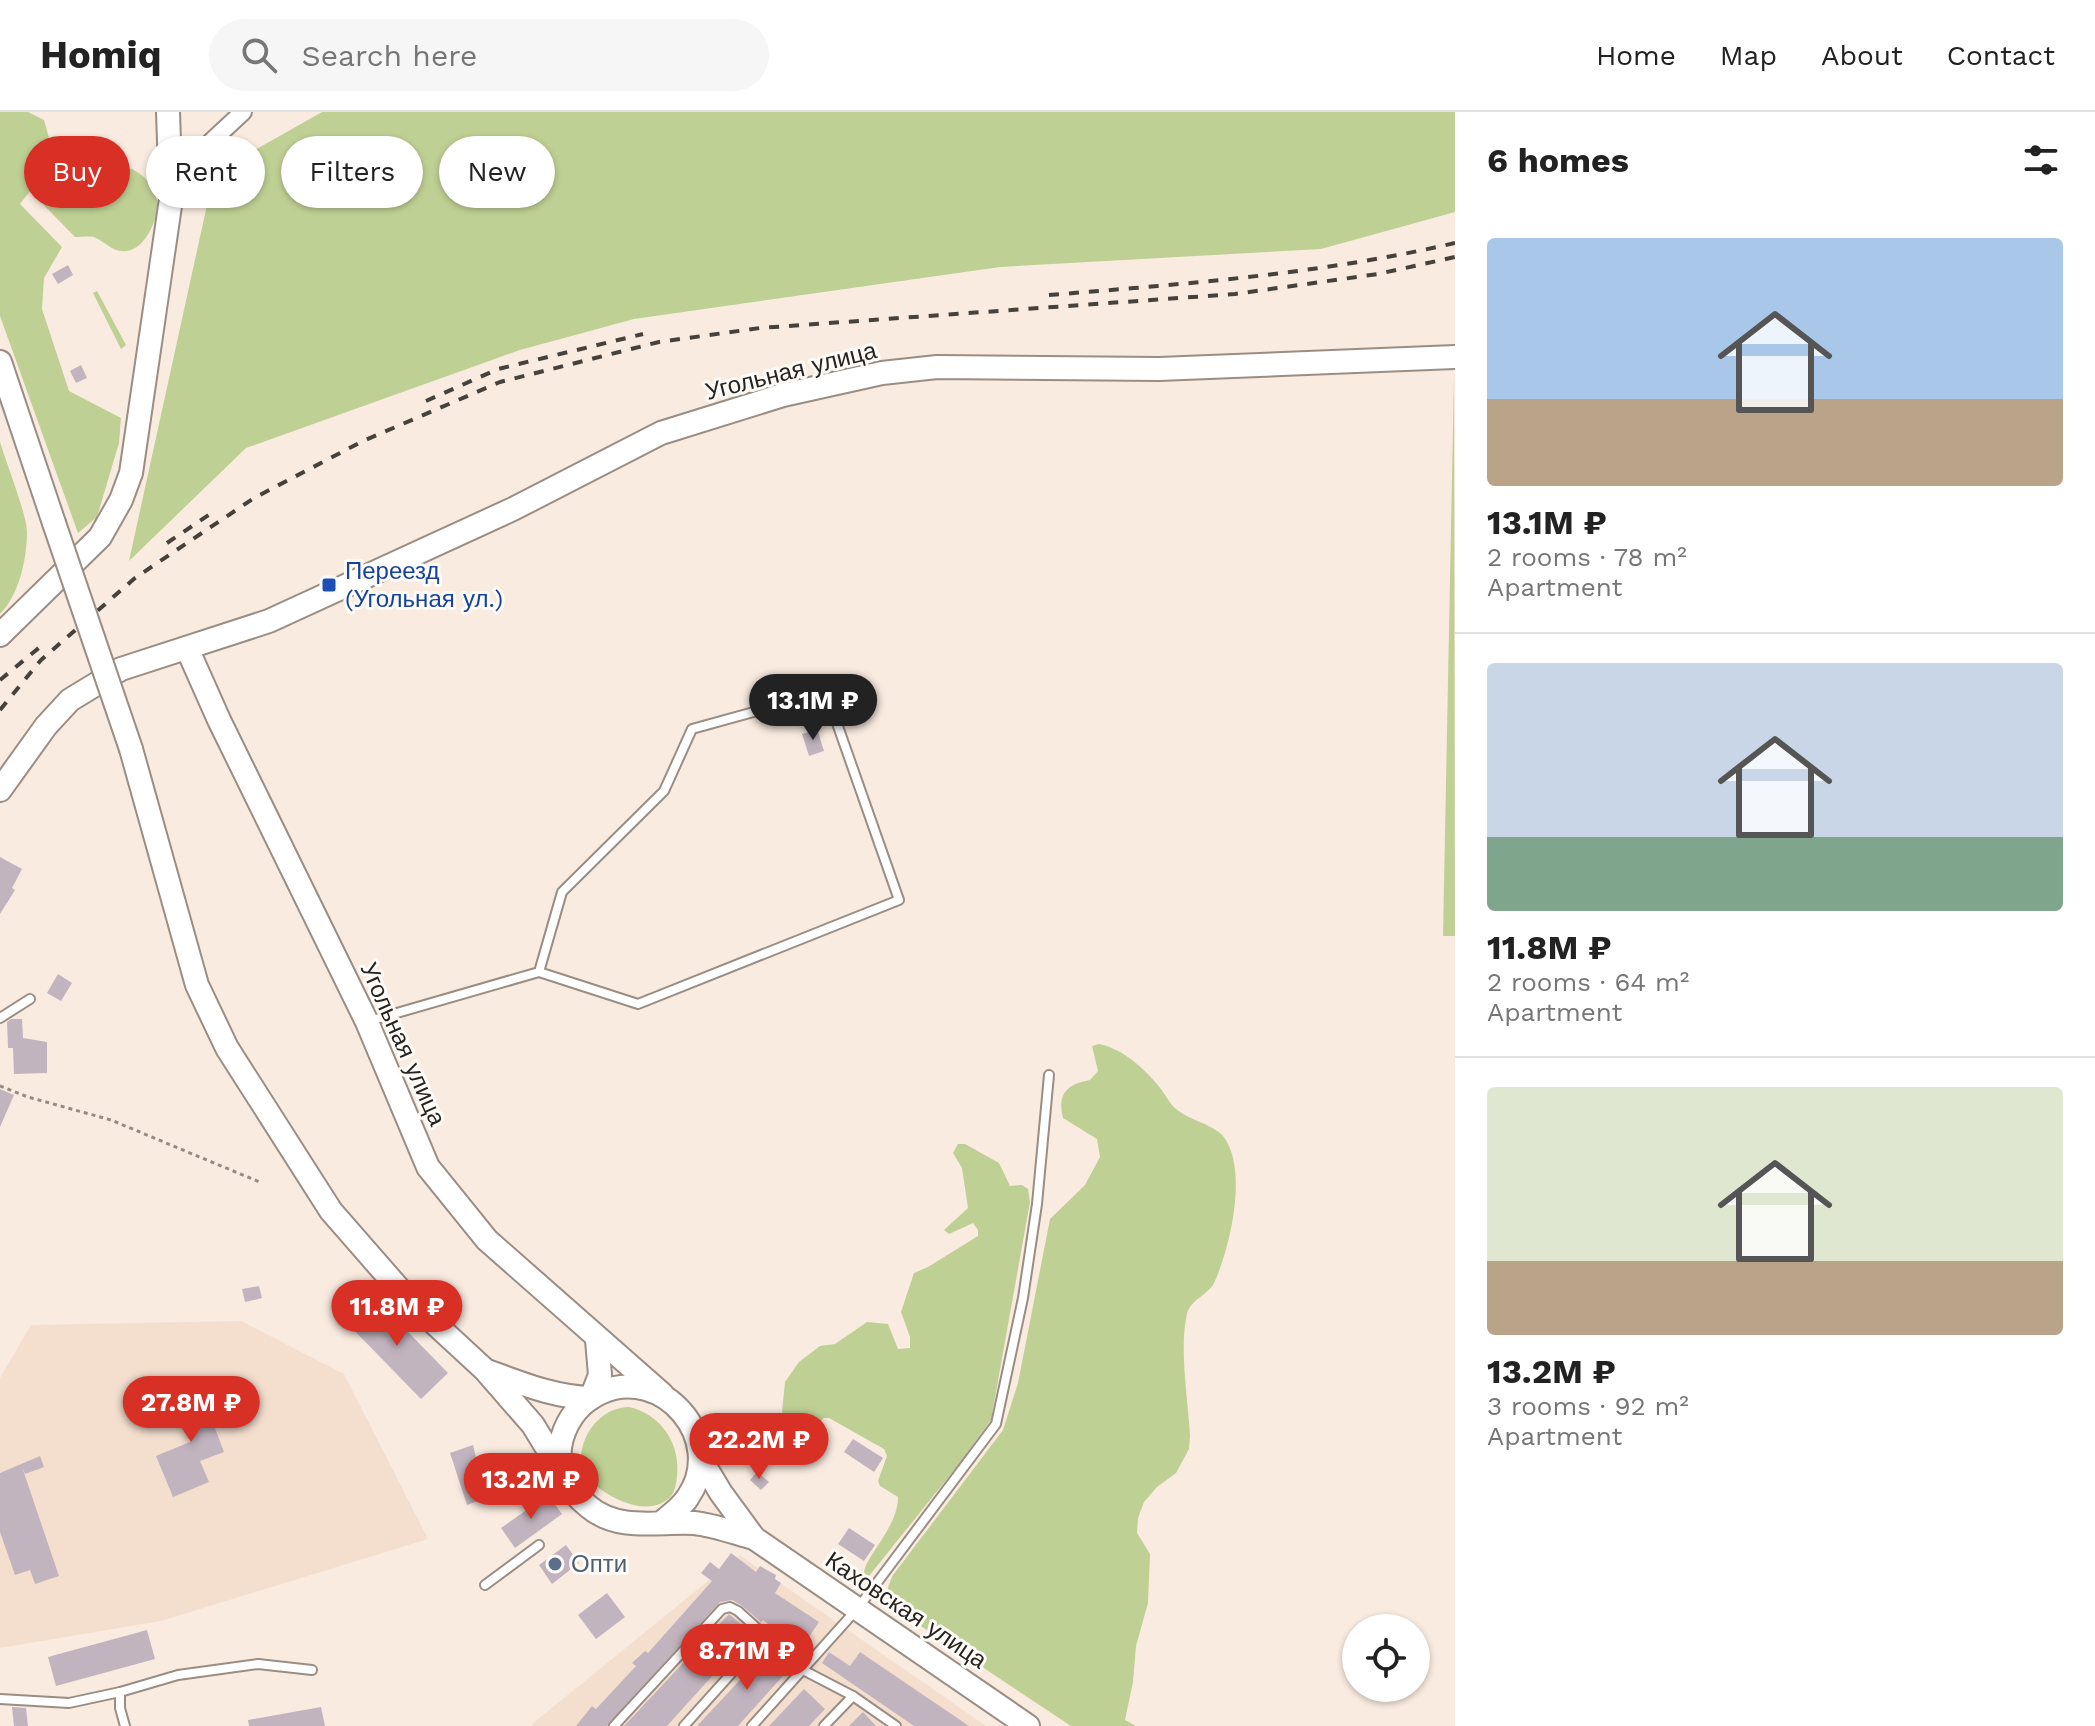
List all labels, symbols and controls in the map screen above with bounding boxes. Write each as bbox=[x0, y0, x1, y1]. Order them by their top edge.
search box bbox=[209, 19, 769, 91]
text: Homiq bbox=[40, 33, 161, 77]
icon: search bbox=[237, 33, 281, 77]
text: Search here bbox=[301, 38, 477, 73]
text: Home bbox=[1596, 39, 1676, 72]
text: Map bbox=[1720, 39, 1777, 72]
text: About bbox=[1821, 39, 1903, 72]
text: Contact bbox=[1947, 39, 2055, 72]
chip: Buy bbox=[24, 136, 130, 208]
chip: Rent bbox=[146, 136, 265, 208]
chip: Filters bbox=[281, 136, 423, 208]
chip: New bbox=[439, 136, 555, 208]
icon: filters bbox=[2019, 138, 2063, 182]
text: 6 homes bbox=[1487, 140, 1629, 180]
icon: home bbox=[1703, 290, 1847, 434]
street label: Угольная улица bbox=[702, 336, 880, 406]
text: 13.1M ₽ bbox=[1487, 502, 1607, 542]
text: 2 rooms · 78 m² bbox=[1487, 542, 1687, 572]
place label: Переезд (Угольная ул.) bbox=[345, 557, 503, 613]
text: Apartment bbox=[1487, 572, 1623, 602]
marker: Переезд (Угольная ул.) bbox=[320, 576, 338, 594]
pin: 13.1M ₽ bbox=[739, 674, 887, 742]
text: 13.1M ₽ bbox=[767, 685, 859, 715]
icon: home bbox=[1703, 715, 1847, 859]
text: 11.8M ₽ bbox=[1487, 927, 1612, 967]
street label: Угольная улица bbox=[355, 958, 452, 1130]
text: 2 rooms · 64 m² bbox=[1487, 967, 1689, 997]
text: Apartment bbox=[1487, 997, 1623, 1027]
icon: home bbox=[1703, 1139, 1847, 1283]
pin: 11.8M ₽ bbox=[323, 1280, 471, 1348]
text: 11.8M ₽ bbox=[349, 1291, 445, 1321]
text: 13.2M ₽ bbox=[1487, 1351, 1616, 1391]
pin: 27.8M ₽ bbox=[117, 1376, 265, 1444]
text: 27.8M ₽ bbox=[141, 1387, 241, 1417]
text: 3 rooms · 92 m² bbox=[1487, 1391, 1689, 1421]
pin: 22.2M ₽ bbox=[685, 1413, 833, 1481]
text: Apartment bbox=[1487, 1421, 1623, 1451]
text: 22.2M ₽ bbox=[707, 1424, 811, 1454]
pin: 13.2M ₽ bbox=[457, 1453, 605, 1521]
text: 13.2M ₽ bbox=[482, 1464, 580, 1494]
street label: Каховская улица bbox=[820, 1546, 992, 1675]
place label: Опти bbox=[571, 1550, 627, 1578]
marker: Опти bbox=[546, 1555, 564, 1573]
map controls bbox=[1342, 1614, 1430, 1702]
button: locate bbox=[1342, 1614, 1430, 1702]
pin: 8.71M ₽ bbox=[673, 1624, 821, 1692]
text: 8.71M ₽ bbox=[699, 1635, 795, 1665]

